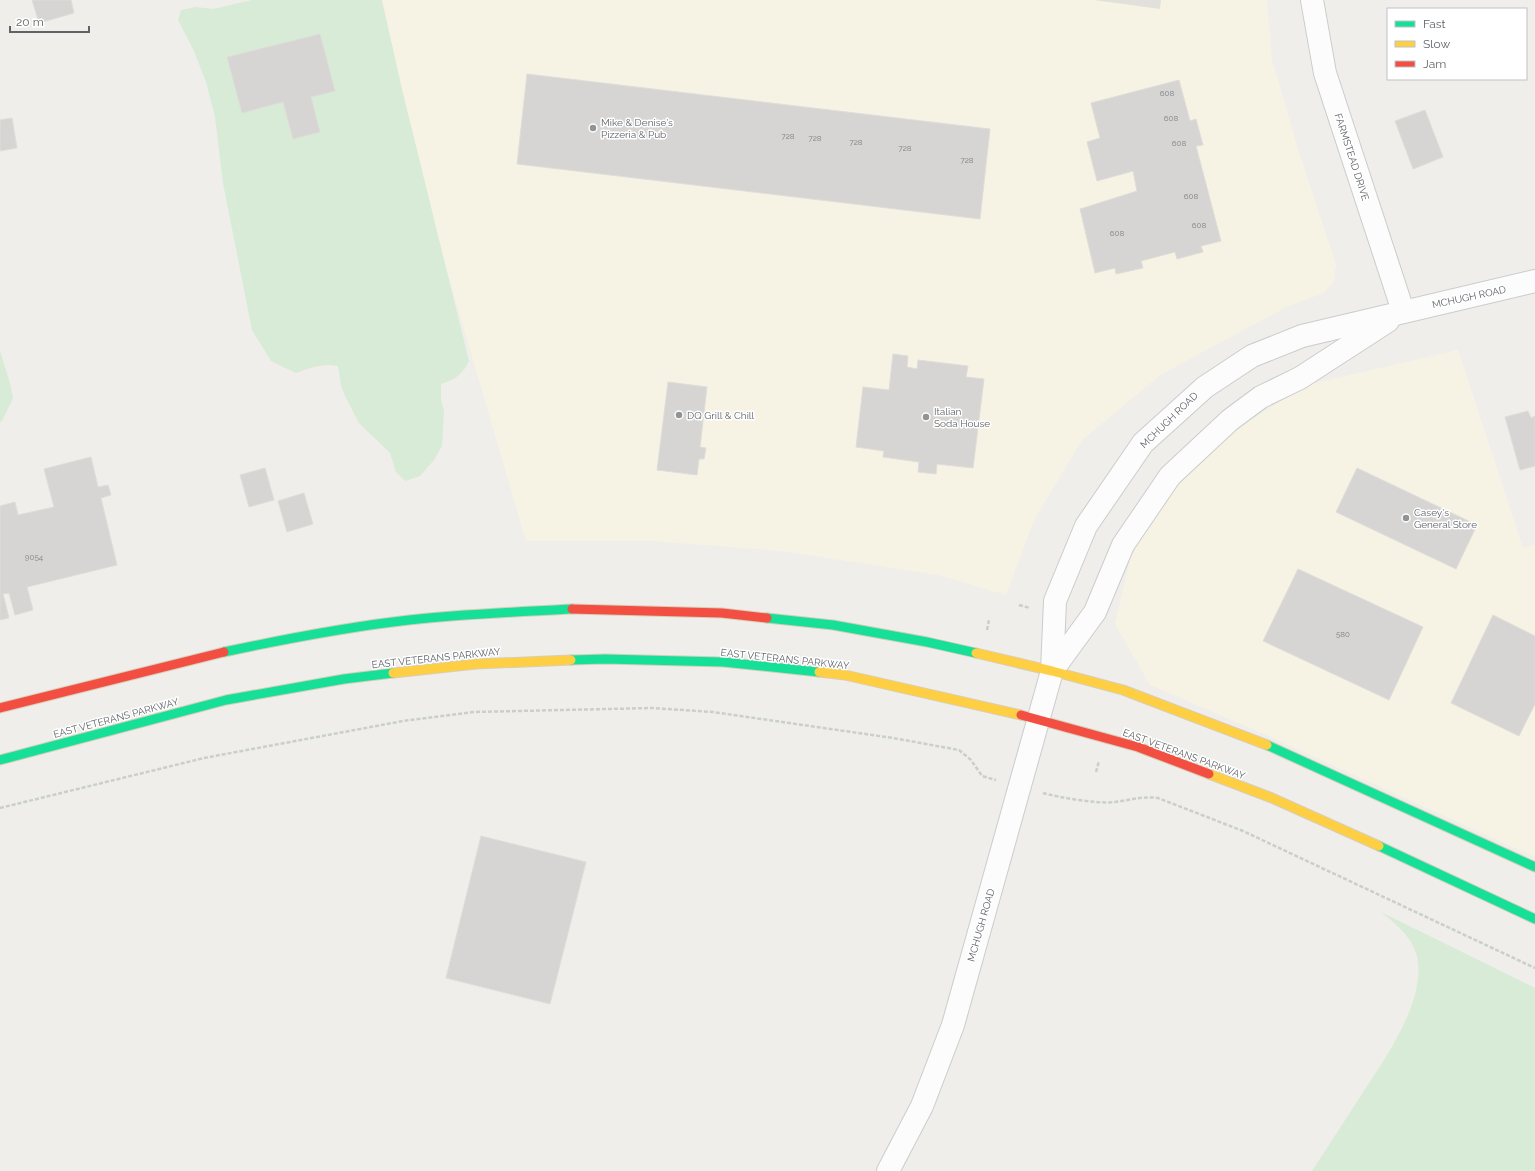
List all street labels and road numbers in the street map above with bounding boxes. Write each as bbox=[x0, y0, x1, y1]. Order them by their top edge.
street label: FARMSTEAD DRIVE bbox=[1333, 112, 1371, 202]
street label: MCHUGH ROAD bbox=[1431, 284, 1507, 310]
street label: MCHUGH ROAD bbox=[1138, 390, 1200, 450]
street label: EAST VETERANS PARKWAY bbox=[371, 646, 501, 670]
street label: EAST VETERANS PARKWAY bbox=[720, 647, 850, 671]
street label: EAST VETERANS PARKWAY bbox=[52, 696, 180, 740]
street label: EAST VETERANS PARKWAY bbox=[1121, 727, 1247, 781]
street label: MCHUGH ROAD bbox=[965, 887, 997, 963]

